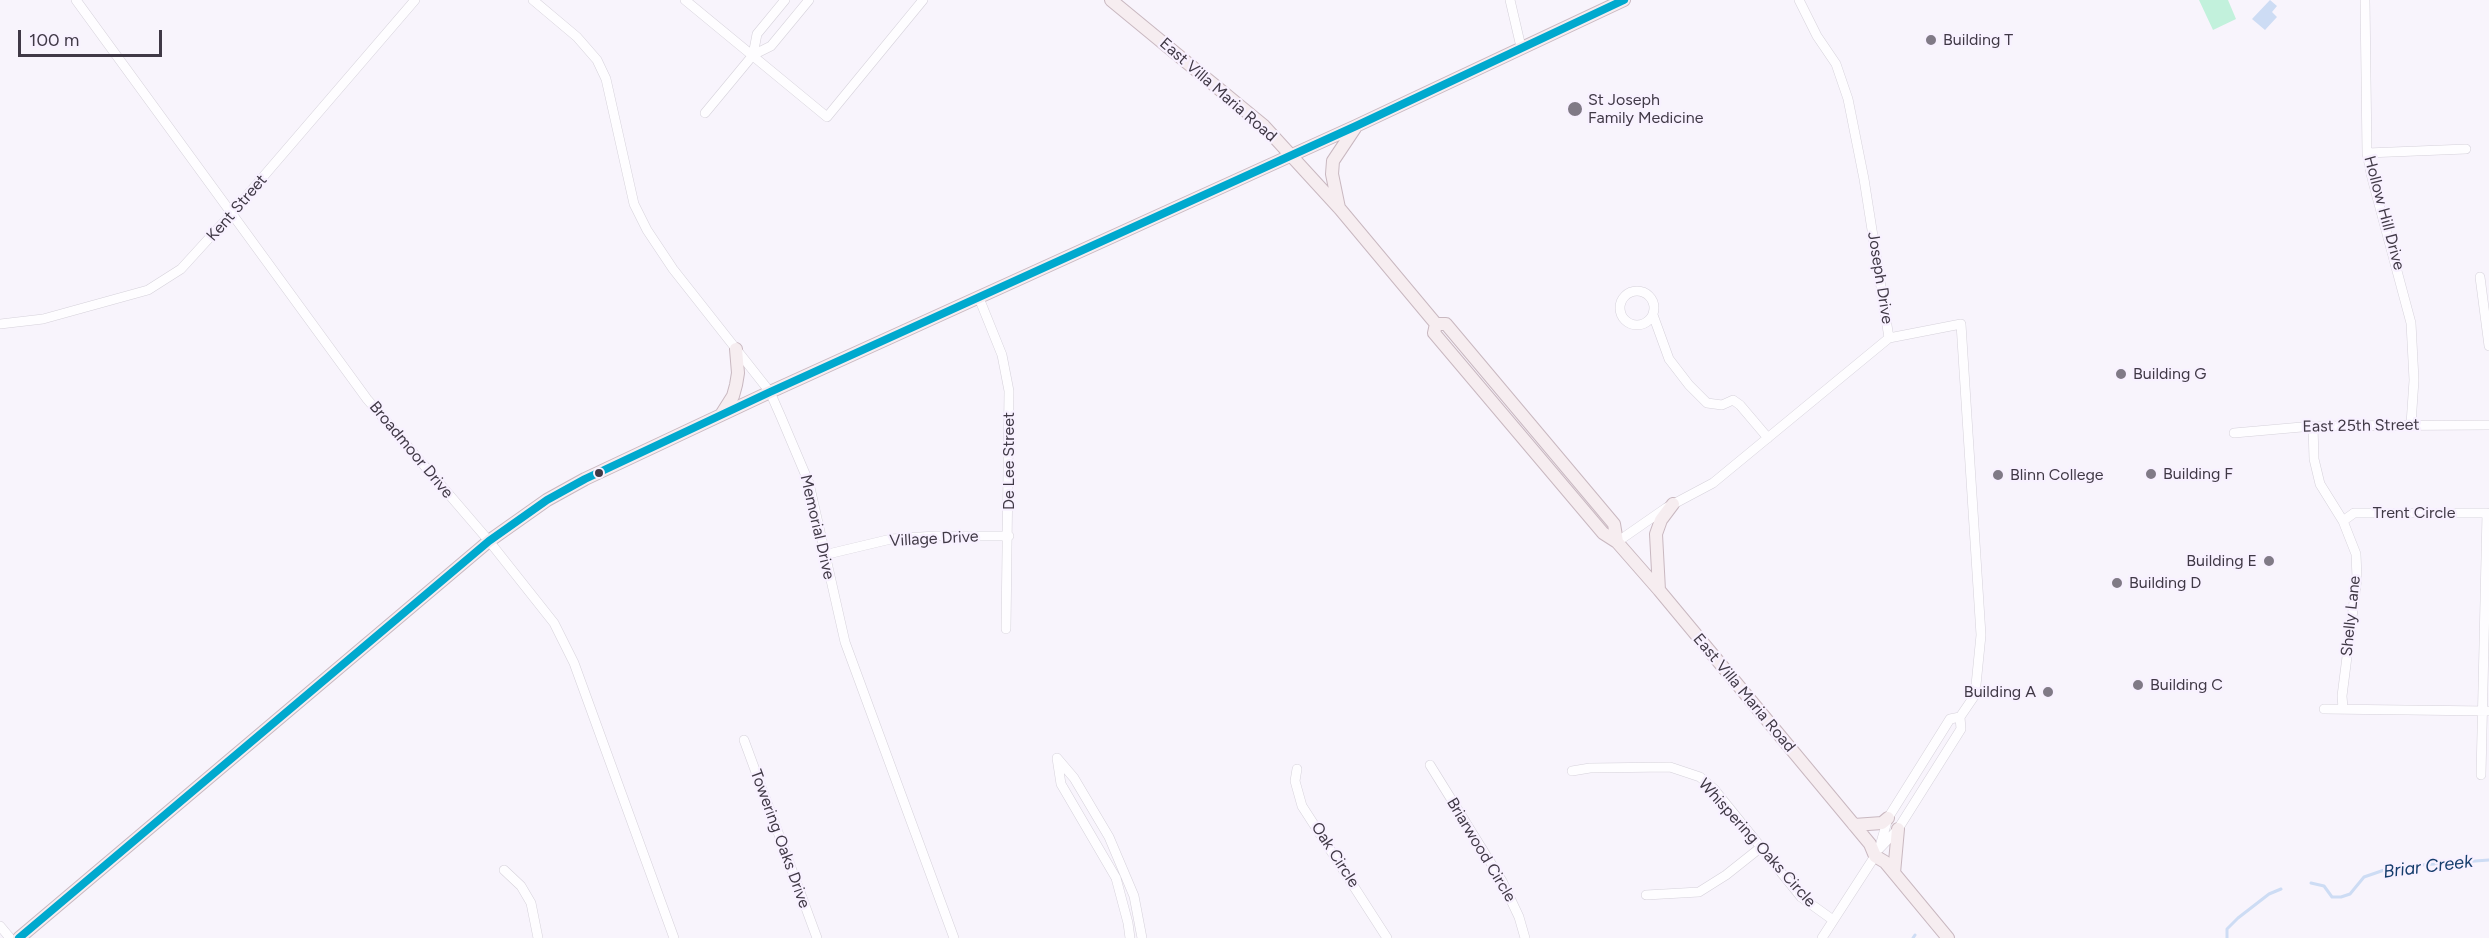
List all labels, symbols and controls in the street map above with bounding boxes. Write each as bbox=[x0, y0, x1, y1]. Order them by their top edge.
scale bar bbox=[21, 18, 165, 56]
text: 100 m bbox=[29, 29, 79, 51]
place label: Building T bbox=[1943, 30, 2013, 50]
marker: Building T bbox=[1924, 33, 1938, 47]
street label: East Villa Maria Road bbox=[1156, 34, 1280, 146]
place label: St Joseph Family Medicine bbox=[1588, 90, 1703, 128]
marker: St Joseph Family Medicine bbox=[1566, 100, 1584, 118]
street label: Hollow Hill Drive bbox=[2360, 154, 2408, 272]
street label: Kent Street bbox=[203, 171, 271, 245]
street label: Joseph Drive bbox=[1863, 231, 1897, 325]
place label: Building G bbox=[2133, 364, 2206, 384]
marker: Building G bbox=[2114, 367, 2128, 381]
street label: Broadmoor Drive bbox=[365, 398, 457, 502]
street label: De Lee Street bbox=[999, 412, 1019, 510]
street label: East 25th Street bbox=[2302, 415, 2420, 437]
place label: Building F bbox=[2163, 464, 2233, 484]
place label: Blinn College bbox=[2010, 465, 2104, 485]
unlabelled marker bbox=[593, 467, 605, 479]
marker: Building F bbox=[2144, 467, 2158, 481]
marker: Blinn College bbox=[1991, 468, 2005, 482]
street label: Memorial Drive bbox=[796, 473, 838, 581]
street label: Trent Circle bbox=[2373, 503, 2455, 523]
street label: Village Drive bbox=[889, 527, 979, 551]
place label: Building E bbox=[2186, 551, 2257, 571]
marker: Building E bbox=[2262, 554, 2276, 568]
place label: Building D bbox=[2129, 573, 2201, 593]
street label: Shelly Lane bbox=[2337, 575, 2365, 657]
marker: Building D bbox=[2110, 576, 2124, 590]
street label: East Villa Maria Road bbox=[1689, 630, 1799, 756]
place label: Building C bbox=[2150, 675, 2223, 695]
marker: Building C bbox=[2131, 678, 2145, 692]
place label: Building A bbox=[1964, 682, 2036, 702]
marker: Building A bbox=[2041, 685, 2055, 699]
street label: Towering Oaks Drive bbox=[746, 767, 814, 911]
street label: Whispering Oaks Circle bbox=[1694, 775, 1820, 911]
street label: Briarwood Circle bbox=[1442, 794, 1520, 906]
street label: Oak Circle bbox=[1307, 819, 1363, 891]
water label: Briar Creek bbox=[2382, 851, 2474, 883]

